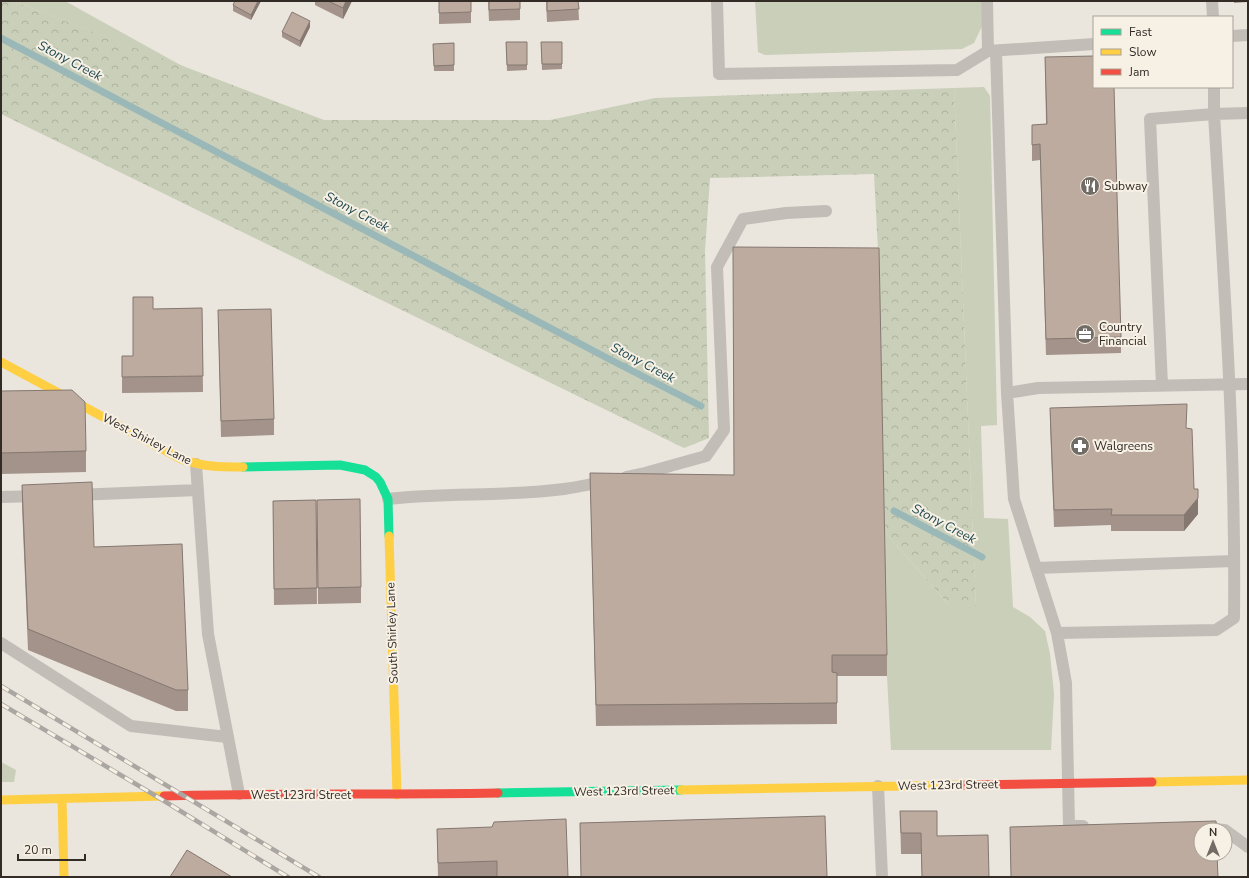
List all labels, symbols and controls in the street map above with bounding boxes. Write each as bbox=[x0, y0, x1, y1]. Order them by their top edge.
legend bbox=[1093, 16, 1233, 88]
text: Fast bbox=[1129, 24, 1152, 40]
water label: Stony Creek bbox=[35, 36, 106, 86]
text: Slow bbox=[1129, 44, 1157, 60]
text: Jam bbox=[1128, 64, 1150, 80]
restaurant icon: Subway bbox=[1079, 175, 1101, 197]
place label: Subway bbox=[1104, 178, 1148, 194]
water label: Stony Creek bbox=[322, 187, 393, 237]
place label: Country Financial bbox=[1099, 319, 1147, 349]
office icon: Country Financial bbox=[1074, 323, 1096, 345]
water label: Stony Creek bbox=[608, 338, 679, 388]
street label: West Shirley Lane bbox=[100, 410, 194, 468]
pharmacy icon: Walgreens bbox=[1069, 435, 1091, 457]
place label: Walgreens bbox=[1094, 438, 1153, 454]
water label: Stony Creek bbox=[909, 499, 980, 549]
street label: South Shirley Lane bbox=[382, 582, 402, 684]
street label: West 123rd Street bbox=[898, 776, 999, 794]
street label: West 123rd Street bbox=[574, 782, 675, 800]
street label: West 123rd Street bbox=[251, 787, 352, 803]
north arrow bbox=[1193, 822, 1233, 862]
text: N bbox=[1209, 825, 1217, 840]
scale bar bbox=[18, 836, 85, 862]
text: 20 m bbox=[24, 842, 52, 858]

